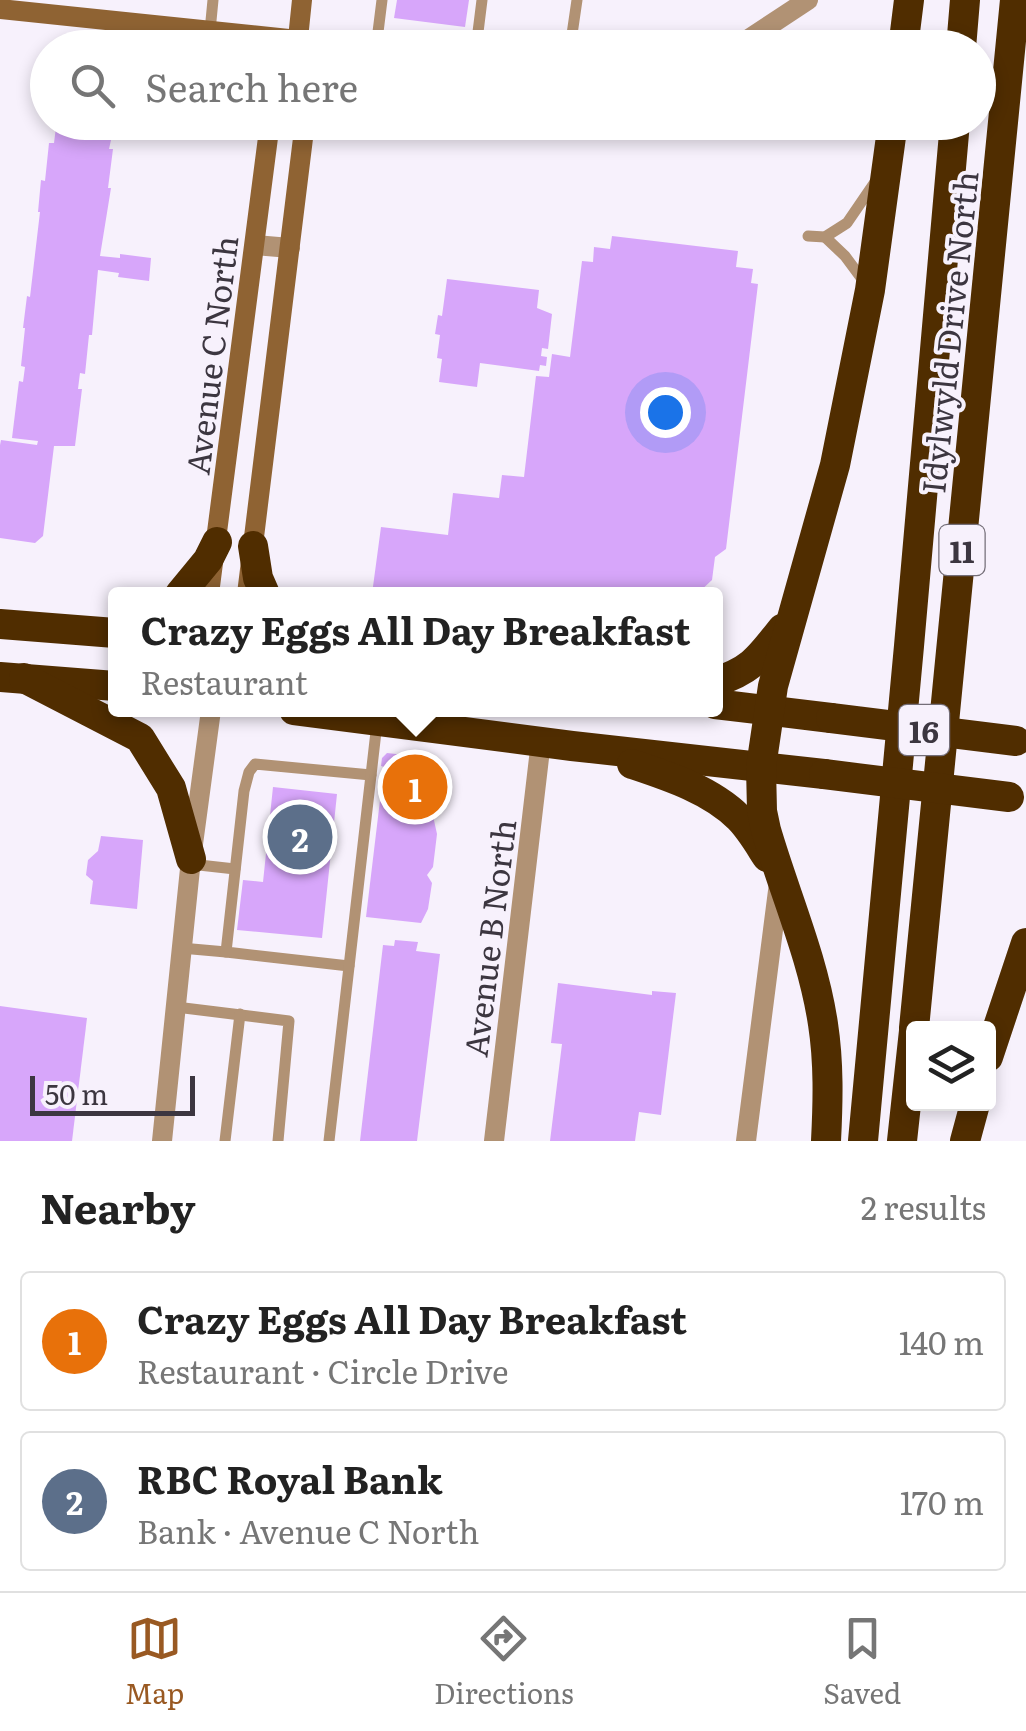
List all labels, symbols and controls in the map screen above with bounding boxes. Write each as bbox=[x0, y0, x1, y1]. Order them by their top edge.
search box bbox=[30, 30, 996, 140]
text: Search here bbox=[145, 57, 358, 114]
icon: search bbox=[65, 58, 120, 113]
street label: Idylwyld Drive North bbox=[907, 169, 989, 495]
street label: Avenue C North bbox=[172, 233, 248, 477]
your location bbox=[640, 387, 691, 438]
road number: 11 bbox=[940, 525, 984, 575]
popup bbox=[108, 587, 723, 717]
text: Crazy Eggs All Day Breakfast bbox=[141, 600, 690, 657]
text: Restaurant bbox=[141, 657, 308, 705]
road number: 16 bbox=[899, 705, 949, 755]
pin: 1 bbox=[382, 750, 448, 824]
pin: 2 bbox=[268, 800, 332, 874]
street label: Avenue B North bbox=[450, 816, 526, 1060]
map controls bbox=[906, 1021, 996, 1111]
button: layers bbox=[906, 1021, 996, 1111]
scale bar bbox=[30, 1071, 195, 1116]
text: 50 m bbox=[45, 1072, 108, 1114]
text: Nearby bbox=[40, 1175, 196, 1237]
text: 2 results bbox=[861, 1182, 986, 1230]
text: Crazy Eggs All Day Breakfast bbox=[137, 1289, 687, 1346]
text: 1 bbox=[68, 1317, 81, 1365]
text: 140 m bbox=[899, 1317, 984, 1365]
text: Restaurant · Circle Drive bbox=[137, 1346, 509, 1394]
text: RBC Royal Bank bbox=[137, 1449, 442, 1506]
text: 2 bbox=[66, 1477, 83, 1525]
text: 170 m bbox=[900, 1477, 984, 1525]
text: Bank · Avenue C North bbox=[137, 1506, 480, 1554]
tab: Map bbox=[125, 1611, 184, 1713]
tab: Directions bbox=[434, 1611, 574, 1713]
tab: Saved bbox=[823, 1611, 901, 1713]

